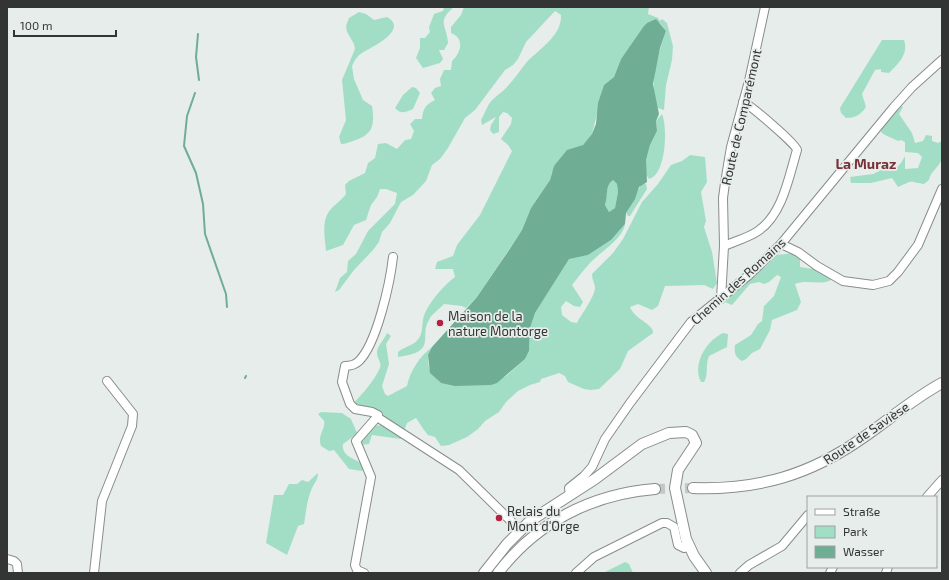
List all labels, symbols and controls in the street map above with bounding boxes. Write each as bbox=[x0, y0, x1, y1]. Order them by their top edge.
scale bar bbox=[14, 12, 116, 38]
text: 100 m bbox=[20, 18, 52, 32]
street label: Route de Comparémont bbox=[718, 47, 764, 187]
district label: La Muraz bbox=[836, 155, 896, 172]
street label: Chemin des Romains bbox=[687, 234, 789, 328]
place label: Maison de la nature Montorge bbox=[448, 308, 548, 339]
marker: Maison de la nature Montorge bbox=[435, 318, 445, 328]
street label: Route de Savièse bbox=[820, 398, 912, 468]
legend bbox=[807, 496, 937, 568]
place label: Relais du Mont d'Orge bbox=[507, 503, 579, 534]
text: Straße bbox=[843, 504, 880, 518]
marker: Relais du Mont d'Orge bbox=[494, 513, 504, 523]
text: Park bbox=[843, 524, 868, 538]
text: Wasser bbox=[843, 544, 884, 558]

